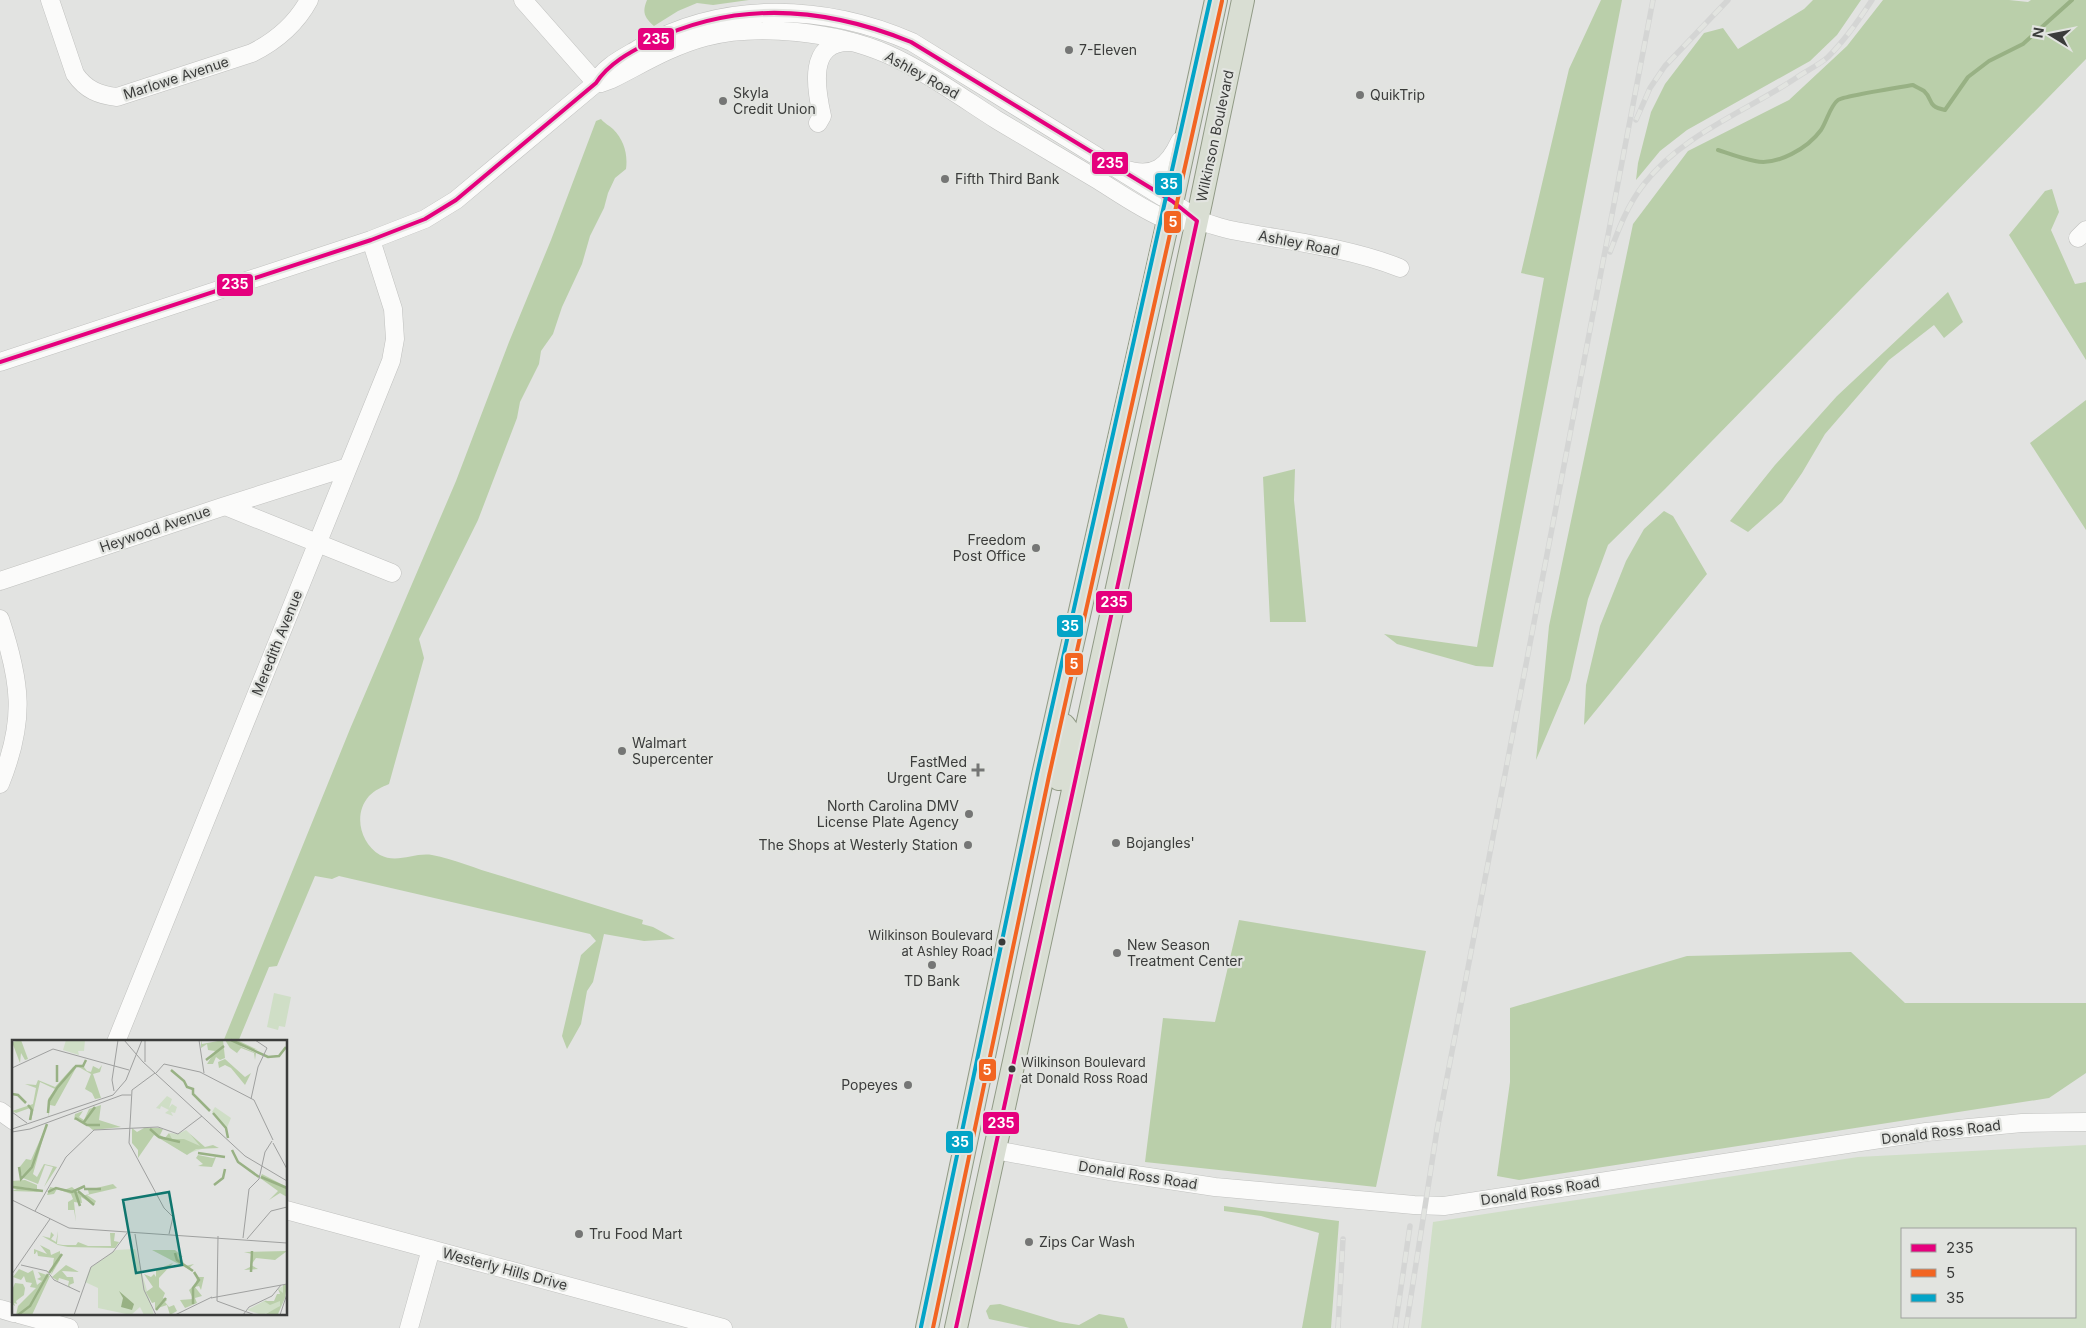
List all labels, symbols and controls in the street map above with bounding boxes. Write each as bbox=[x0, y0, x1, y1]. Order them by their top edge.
north arrow bbox=[2026, 10, 2076, 60]
text: N bbox=[2028, 26, 2047, 39]
line badge: 235 bbox=[637, 27, 675, 51]
text: 235 bbox=[643, 30, 669, 47]
place label: 7-Eleven bbox=[1079, 41, 1137, 58]
marker: 7-Eleven bbox=[1063, 44, 1075, 56]
street label: Ashley Road bbox=[882, 47, 962, 102]
street label: Marlowe Avenue bbox=[121, 52, 231, 103]
street label: Wilkinson Boulevard bbox=[1192, 68, 1237, 203]
place label: Skyla Credit Union bbox=[733, 84, 816, 117]
place label: QuikTrip bbox=[1370, 86, 1425, 103]
marker: QuikTrip bbox=[1354, 89, 1366, 101]
marker: Skyla Credit Union bbox=[717, 95, 729, 107]
line badge: 235 bbox=[1091, 151, 1129, 175]
text: 235 bbox=[1097, 154, 1123, 171]
place label: Fifth Third Bank bbox=[955, 170, 1060, 187]
line badge: 35 bbox=[1154, 172, 1183, 196]
marker: Fifth Third Bank bbox=[939, 173, 951, 185]
text: 35 bbox=[1160, 175, 1178, 192]
line badge: 5 bbox=[1163, 210, 1182, 234]
text: 5 bbox=[1169, 213, 1178, 230]
street label: Ashley Road bbox=[1257, 226, 1341, 259]
line badge: 235 bbox=[216, 273, 254, 297]
text: 235 bbox=[222, 275, 248, 292]
street label: Heywood Avenue bbox=[97, 502, 212, 555]
place label: Freedom Post Office bbox=[953, 531, 1026, 564]
marker: Freedom Post Office bbox=[1030, 542, 1042, 554]
street label: Meredith Avenue bbox=[248, 588, 305, 698]
line badge: 235 bbox=[1095, 590, 1133, 614]
text: 235 bbox=[1101, 593, 1127, 610]
line badge: 35 bbox=[1056, 614, 1084, 638]
text: 35 bbox=[1061, 617, 1079, 634]
line badge: 5 bbox=[1064, 652, 1084, 676]
text: 5 bbox=[1070, 655, 1079, 672]
place label: Walmart Supercenter bbox=[632, 734, 713, 767]
marker: Walmart Supercenter bbox=[616, 745, 628, 757]
place label: FastMed Urgent Care bbox=[887, 753, 967, 786]
marker: FastMed Urgent Care bbox=[971, 763, 985, 777]
place label: North Carolina DMV License Plate Agency bbox=[817, 797, 959, 830]
marker: North Carolina DMV License Plate Agency bbox=[963, 808, 975, 820]
place label: Bojangles' bbox=[1126, 834, 1195, 851]
place label: The Shops at Westerly Station bbox=[759, 836, 958, 853]
marker: Bojangles' bbox=[1110, 837, 1122, 849]
marker: The Shops at Westerly Station bbox=[962, 839, 974, 851]
place label: Wilkinson Boulevard at Ashley Road bbox=[868, 927, 993, 959]
place label: New Season Treatment Center bbox=[1127, 936, 1243, 969]
marker: Wilkinson Boulevard at Ashley Road bbox=[997, 937, 1007, 947]
marker: New Season Treatment Center bbox=[1111, 947, 1123, 959]
marker: TD Bank bbox=[926, 959, 938, 971]
place label: TD Bank bbox=[904, 972, 960, 989]
inset map bbox=[12, 1040, 288, 1316]
place label: Wilkinson Boulevard at Donald Ross Road bbox=[1021, 1054, 1148, 1086]
line badge: 5 bbox=[978, 1058, 997, 1082]
text: 5 bbox=[983, 1061, 992, 1078]
marker: Wilkinson Boulevard at Donald Ross Road bbox=[1007, 1064, 1017, 1074]
place label: Popeyes bbox=[841, 1076, 898, 1093]
marker: Popeyes bbox=[902, 1079, 914, 1091]
line badge: 235 bbox=[982, 1111, 1020, 1135]
text: 235 bbox=[988, 1114, 1014, 1131]
street label: Donald Ross Road bbox=[1880, 1116, 2002, 1147]
line badge: 35 bbox=[945, 1130, 974, 1154]
text: 35 bbox=[951, 1133, 969, 1150]
street label: Donald Ross Road bbox=[1077, 1157, 1199, 1192]
street label: Donald Ross Road bbox=[1479, 1173, 1601, 1208]
place label: Tru Food Mart bbox=[589, 1225, 683, 1242]
marker: Tru Food Mart bbox=[573, 1228, 585, 1240]
legend bbox=[1901, 1228, 2076, 1318]
place label: Zips Car Wash bbox=[1039, 1233, 1135, 1250]
marker: Zips Car Wash bbox=[1023, 1236, 1035, 1248]
text: 235 bbox=[1946, 1238, 1974, 1257]
street label: Westerly Hills Drive bbox=[441, 1244, 569, 1293]
text: 5 bbox=[1946, 1263, 1955, 1282]
text: 35 bbox=[1946, 1288, 1964, 1307]

